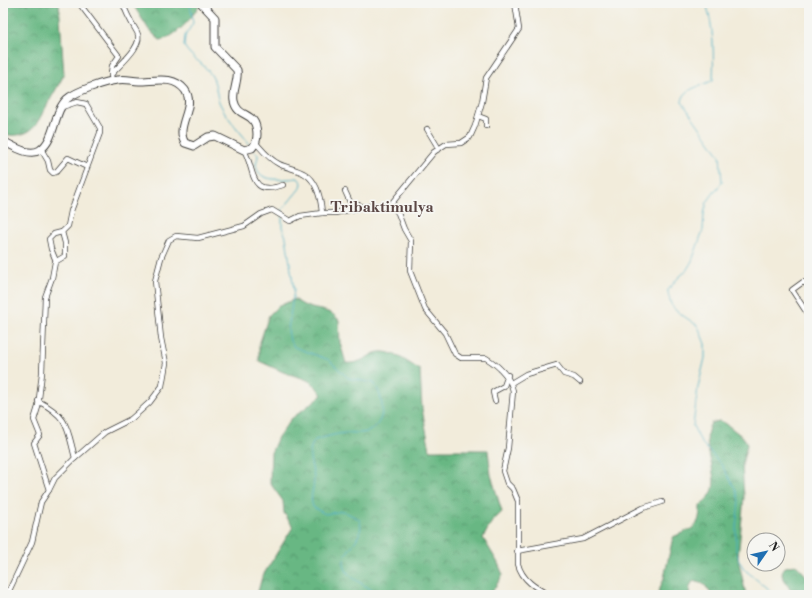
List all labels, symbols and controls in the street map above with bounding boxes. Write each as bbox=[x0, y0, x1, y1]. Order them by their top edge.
district label: Tribaktimulya bbox=[330, 198, 434, 217]
north arrow bbox=[746, 532, 786, 572]
text: N bbox=[765, 539, 782, 555]

